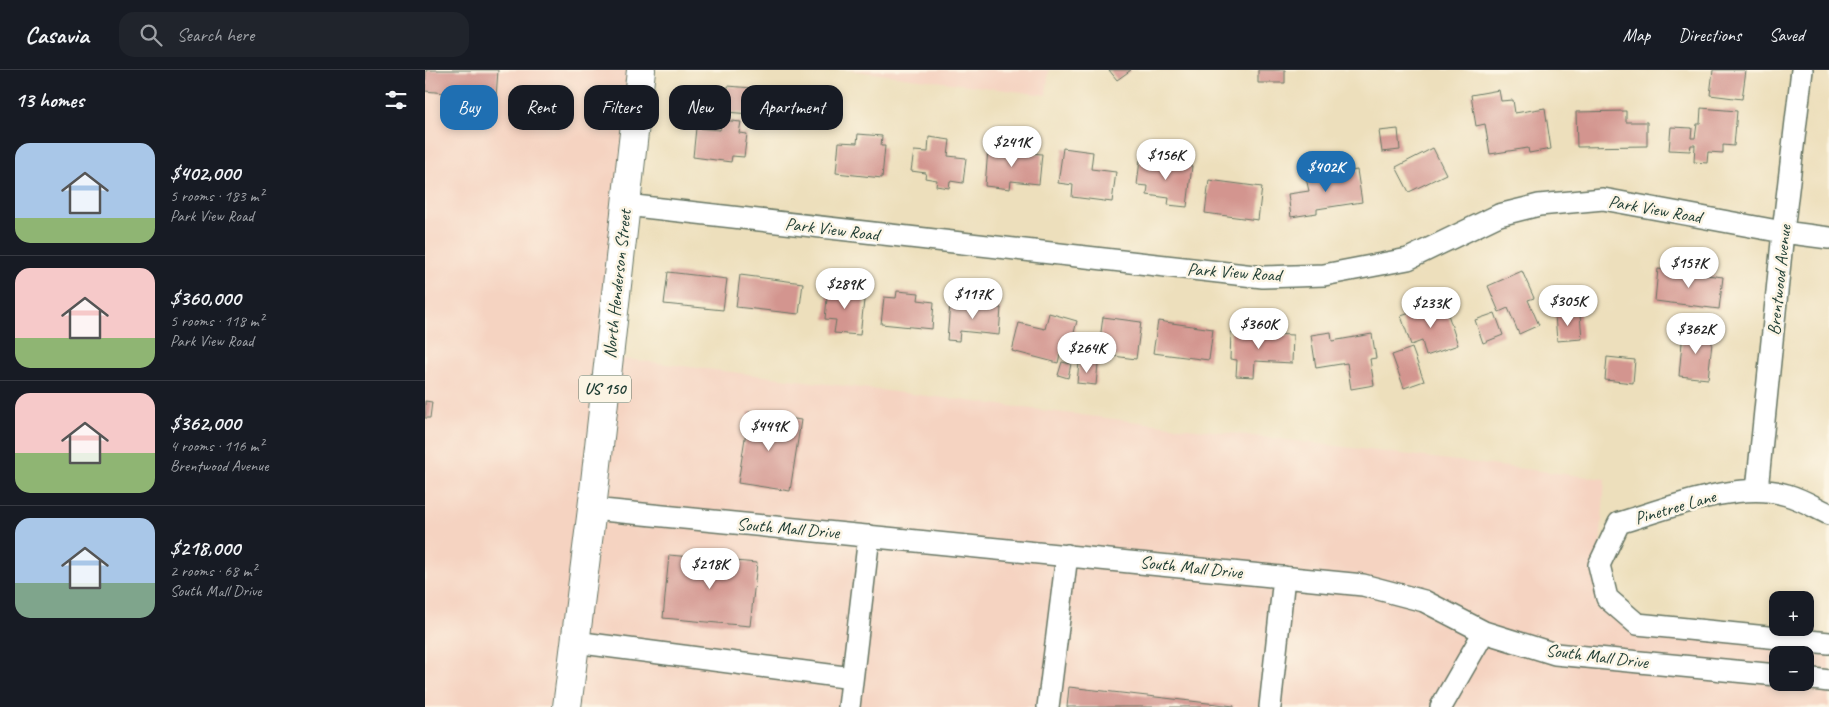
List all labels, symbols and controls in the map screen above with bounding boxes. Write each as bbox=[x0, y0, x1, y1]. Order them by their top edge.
search box bbox=[119, 12, 469, 57]
text: Casavia bbox=[25, 20, 89, 50]
icon: search bbox=[137, 21, 165, 49]
text: Search here bbox=[177, 23, 254, 47]
text: Map bbox=[1623, 24, 1650, 46]
text: Directions bbox=[1678, 24, 1741, 46]
text: Saved bbox=[1769, 24, 1804, 46]
chip: Buy bbox=[440, 85, 498, 130]
chip: Rent bbox=[508, 85, 574, 130]
chip: Filters bbox=[584, 85, 659, 130]
chip: New bbox=[669, 85, 731, 130]
chip: Apartment bbox=[741, 85, 843, 130]
icon: filters bbox=[382, 86, 410, 114]
text: 13 homes bbox=[15, 87, 84, 113]
pin: $241K bbox=[977, 126, 1047, 168]
text: $241K bbox=[994, 132, 1030, 152]
pin: $156K bbox=[1131, 138, 1201, 181]
text: $156K bbox=[1147, 145, 1185, 165]
pin: $402K bbox=[1291, 150, 1361, 193]
text: $402K bbox=[1308, 157, 1344, 177]
text: $402,000 bbox=[170, 160, 240, 186]
icon: home bbox=[55, 163, 115, 223]
text: 5 rooms · 183 m² bbox=[170, 186, 264, 206]
street label: Park View Road bbox=[1607, 190, 1706, 229]
text: Park View Road bbox=[170, 206, 254, 226]
street label: North Henderson Street bbox=[598, 207, 636, 359]
street label: Park View Road bbox=[784, 212, 883, 246]
street label: Brentwood Avenue bbox=[1762, 223, 1796, 336]
pin: $157K bbox=[1654, 246, 1724, 289]
text: $157K bbox=[1671, 253, 1707, 273]
street label: Park View Road bbox=[1186, 258, 1285, 286]
pin: $289K bbox=[810, 268, 880, 310]
text: $289K bbox=[827, 274, 863, 294]
pin: $117K bbox=[938, 278, 1008, 320]
text: $117K bbox=[955, 284, 991, 304]
pin: $305K bbox=[1533, 284, 1603, 327]
text: $360,000 bbox=[170, 285, 241, 311]
pin: $233K bbox=[1396, 286, 1466, 329]
icon: home bbox=[55, 288, 115, 348]
text: $305K bbox=[1550, 291, 1586, 311]
text: $233K bbox=[1413, 293, 1449, 313]
pin: $360K bbox=[1224, 308, 1294, 350]
text: 5 rooms · 118 m² bbox=[170, 311, 264, 331]
pin: $362K bbox=[1661, 312, 1731, 355]
text: $360K bbox=[1240, 314, 1278, 334]
text: $362K bbox=[1677, 319, 1715, 339]
text: Park View Road bbox=[170, 331, 254, 351]
pin: $264K bbox=[1052, 332, 1122, 374]
text: $264K bbox=[1068, 338, 1106, 358]
road number: US 150 bbox=[579, 376, 631, 402]
text: $362,000 bbox=[170, 410, 241, 436]
pin: $449K bbox=[734, 410, 804, 452]
icon: home bbox=[55, 413, 115, 473]
text: $449K bbox=[751, 416, 787, 436]
text: 4 rooms · 116 m² bbox=[170, 436, 264, 456]
text: Brentwood Avenue bbox=[170, 456, 268, 476]
street label: Pinetree Lane bbox=[1632, 485, 1719, 529]
street label: South Mall Drive bbox=[736, 513, 841, 544]
text: $218,000 bbox=[170, 535, 240, 561]
icon: home bbox=[55, 538, 115, 598]
pin: $218K bbox=[675, 548, 745, 590]
street label: South Mall Drive bbox=[1139, 551, 1244, 583]
text: $218K bbox=[692, 554, 728, 574]
text: 2 rooms · 68 m² bbox=[170, 561, 256, 581]
text: South Mall Drive bbox=[170, 581, 261, 601]
map controls bbox=[1769, 591, 1814, 691]
button: + bbox=[1769, 591, 1814, 636]
street label: South Mall Drive bbox=[1545, 639, 1651, 673]
button: − bbox=[1769, 646, 1814, 691]

